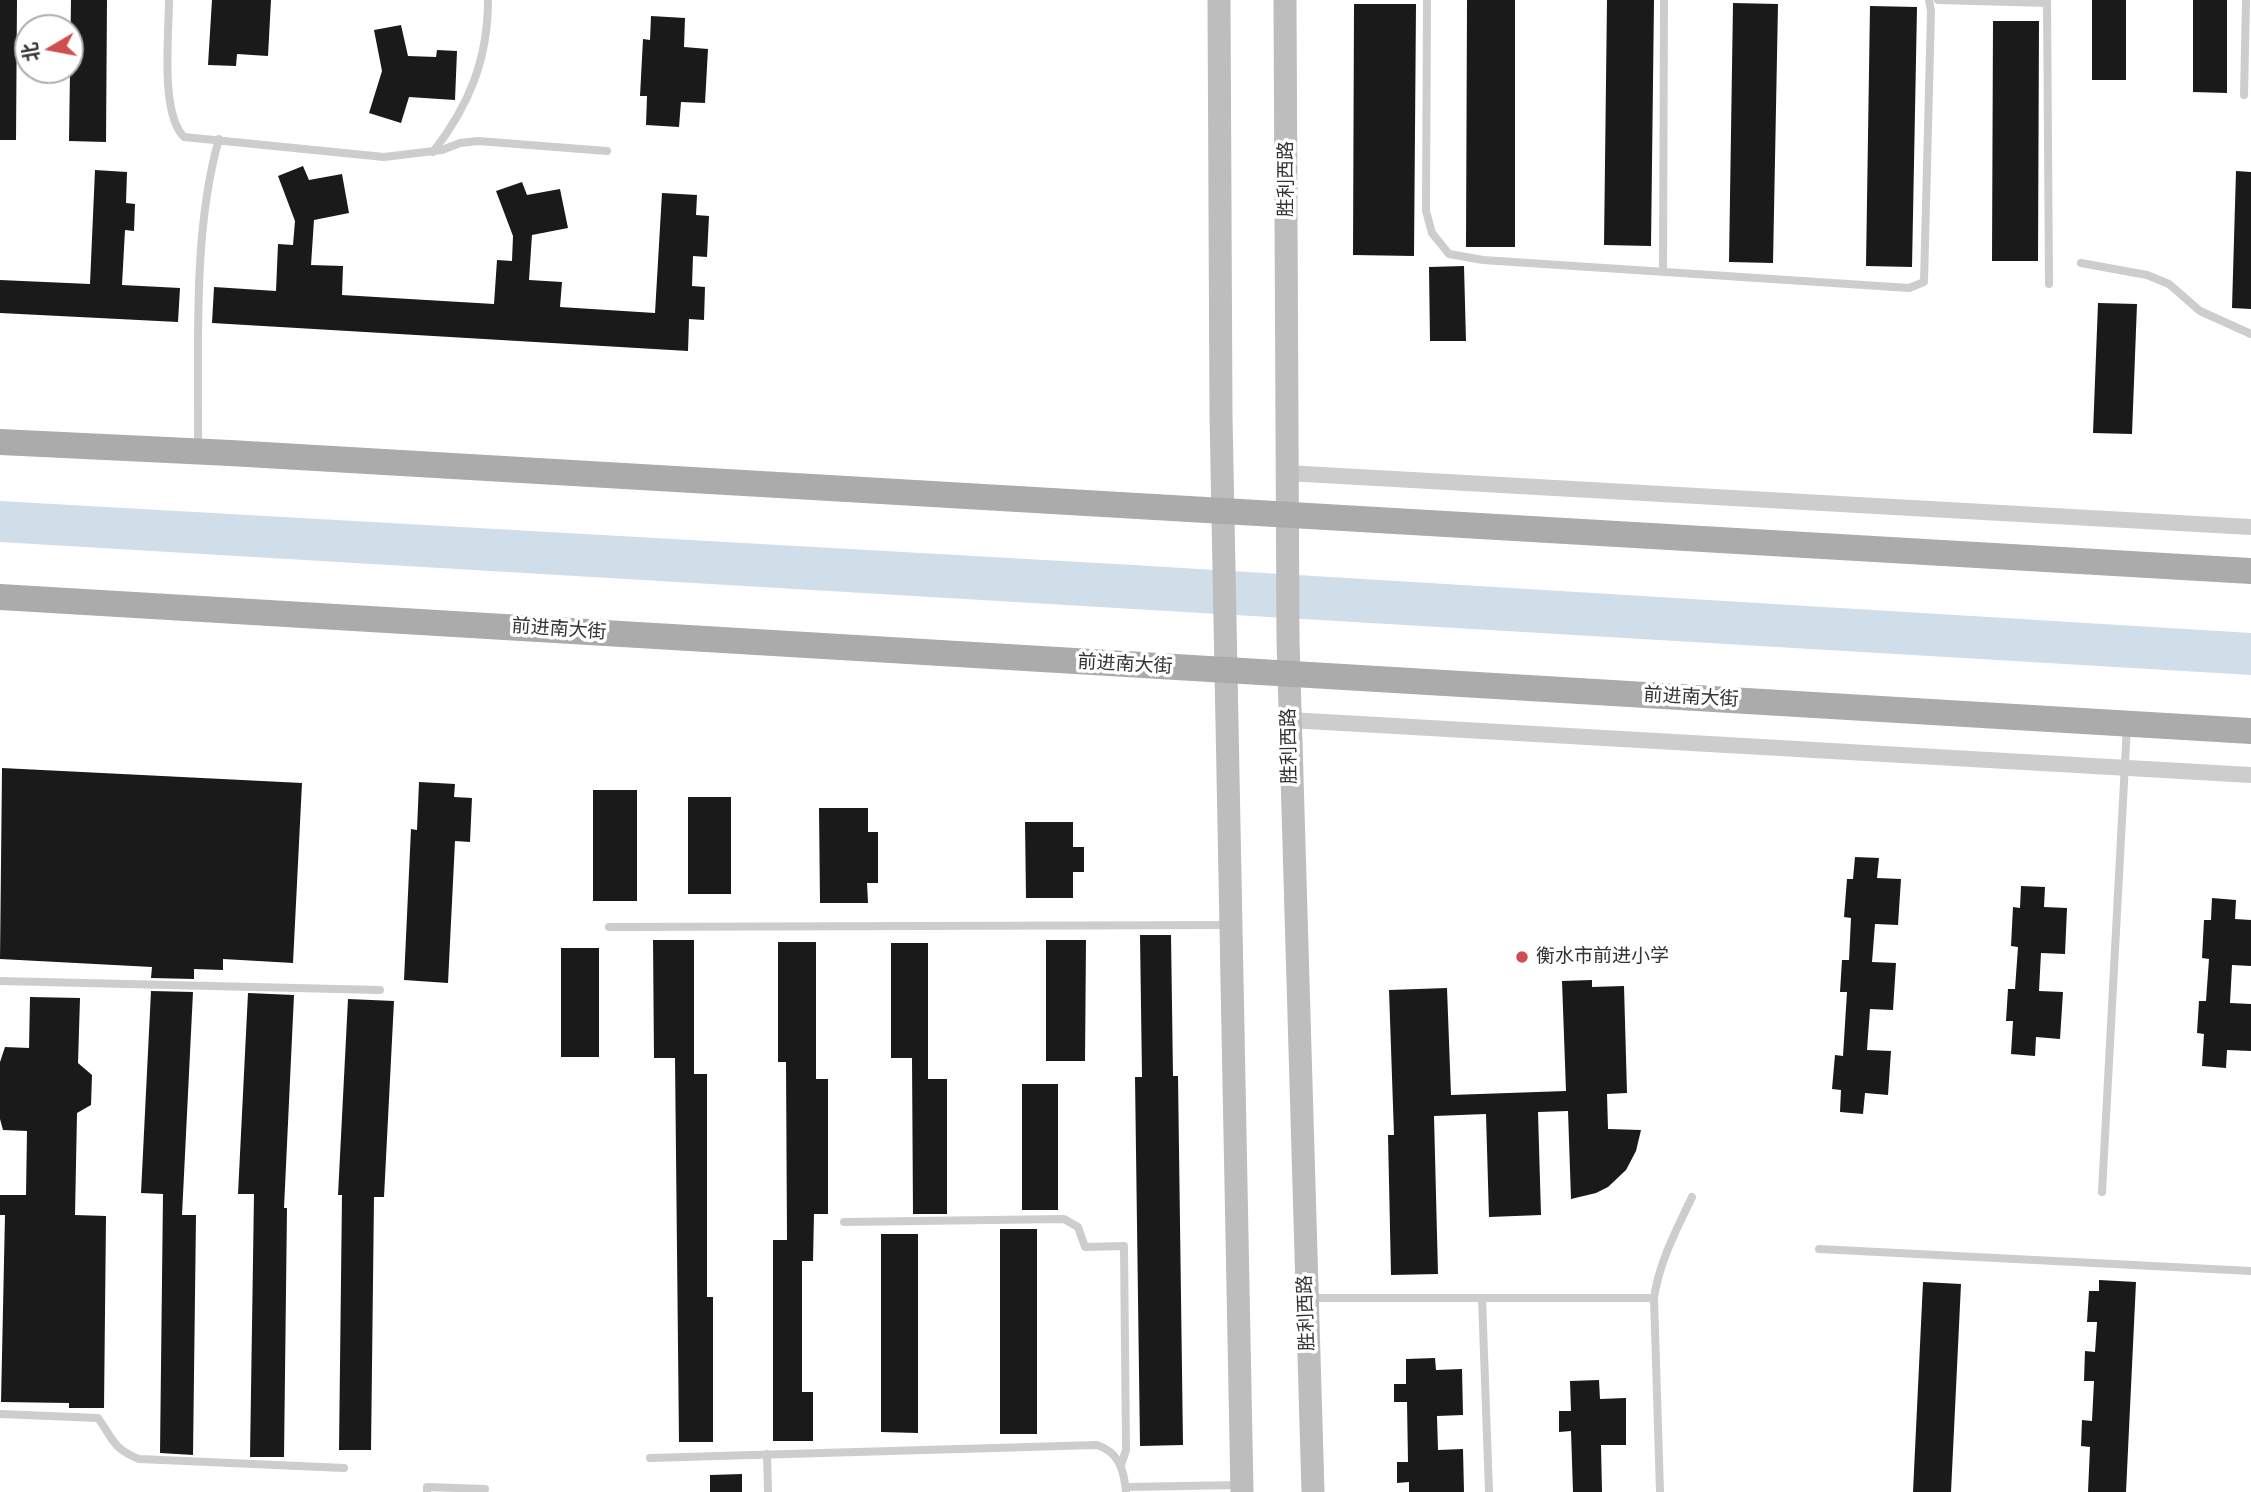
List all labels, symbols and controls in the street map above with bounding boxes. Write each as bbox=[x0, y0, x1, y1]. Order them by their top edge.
north arrow bbox=[14, 14, 84, 84]
text: 北 bbox=[18, 41, 43, 64]
street label: 胜利西路 bbox=[1276, 141, 1298, 217]
street label: 前进南大街 bbox=[511, 615, 607, 645]
street label: 前进南大街 bbox=[1077, 651, 1173, 679]
street label: 前进南大街 bbox=[1643, 684, 1739, 712]
street label: 胜利西路 bbox=[1278, 708, 1302, 784]
place label: 衡水市前进小学 bbox=[1536, 946, 1669, 968]
marker: 衡水市前进小学 bbox=[1514, 949, 1530, 965]
street label: 胜利西路 bbox=[1294, 1275, 1320, 1351]

